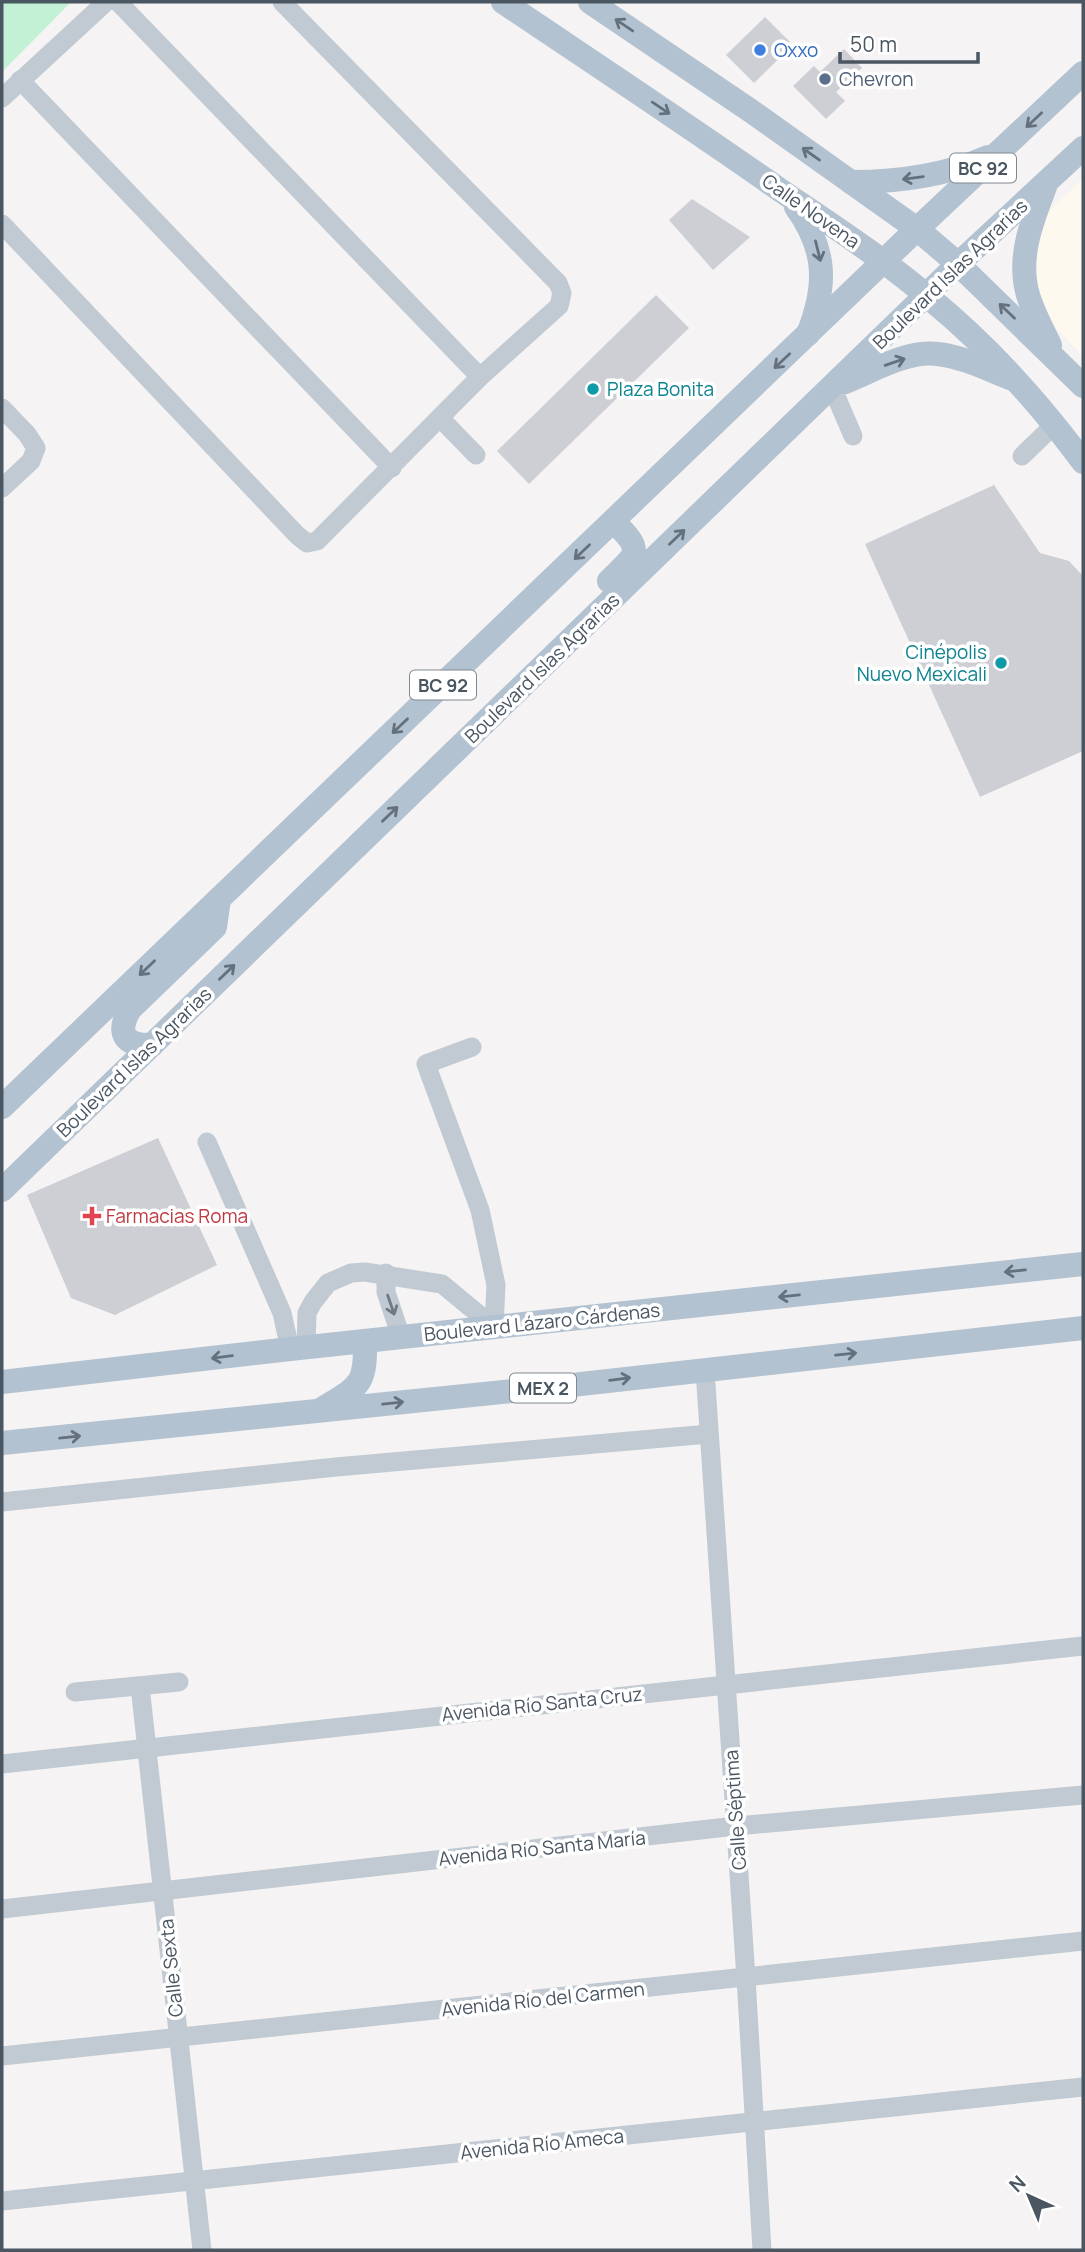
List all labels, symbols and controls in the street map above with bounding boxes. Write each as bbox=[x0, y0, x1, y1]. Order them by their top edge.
one-way arrow bbox=[615, 18, 634, 32]
scale bar bbox=[840, 21, 978, 65]
text: 50 m bbox=[850, 30, 897, 58]
place label: Oxxo bbox=[774, 37, 818, 63]
marker: Oxxo bbox=[752, 42, 768, 58]
place label: Chevron bbox=[839, 66, 913, 92]
marker: Chevron bbox=[817, 71, 833, 87]
one-way arrow bbox=[651, 101, 670, 115]
one-way arrow bbox=[1026, 112, 1043, 129]
one-way arrow bbox=[802, 147, 821, 161]
road number: BC 92 bbox=[950, 154, 1016, 182]
street label: Calle Novena bbox=[757, 168, 865, 254]
one-way arrow bbox=[902, 172, 925, 185]
street label: Boulevard Islas Agrarias bbox=[867, 193, 1033, 355]
one-way arrow bbox=[812, 239, 825, 262]
one-way arrow bbox=[999, 303, 1016, 320]
one-way arrow bbox=[774, 352, 791, 369]
one-way arrow bbox=[884, 355, 906, 367]
place label: Plaza Bonita bbox=[607, 376, 714, 402]
marker: Plaza Bonita bbox=[585, 381, 601, 397]
one-way arrow bbox=[668, 528, 685, 545]
one-way arrow bbox=[574, 544, 591, 561]
street label: Boulevard Islas Agrarias bbox=[459, 587, 625, 749]
place label: Cinépolis Nuevo Mexicali bbox=[857, 639, 987, 687]
marker: Cinépolis Nuevo Mexicali bbox=[993, 655, 1009, 671]
road number: BC 92 bbox=[410, 670, 476, 700]
one-way arrow bbox=[392, 718, 409, 735]
one-way arrow bbox=[382, 806, 399, 823]
one-way arrow bbox=[139, 959, 156, 976]
one-way arrow bbox=[218, 964, 235, 981]
street label: Boulevard Islas Agrarias bbox=[51, 981, 217, 1143]
place label: Farmacias Roma bbox=[106, 1203, 248, 1229]
marker: Farmacias Roma bbox=[84, 1208, 100, 1224]
one-way arrow bbox=[1005, 1265, 1027, 1278]
one-way arrow bbox=[778, 1290, 801, 1303]
one-way arrow bbox=[386, 1294, 398, 1316]
street label: Boulevard Lázaro Cárdenas bbox=[423, 1297, 661, 1347]
one-way arrow bbox=[834, 1348, 857, 1361]
one-way arrow bbox=[211, 1350, 234, 1363]
road number: MEX 2 bbox=[510, 1373, 576, 1402]
one-way arrow bbox=[608, 1373, 631, 1386]
one-way arrow bbox=[382, 1397, 404, 1410]
one-way arrow bbox=[58, 1430, 80, 1443]
street label: Avenida Río Santa Cruz bbox=[440, 1681, 644, 1727]
street label: Calle Séptima bbox=[718, 1749, 752, 1871]
street label: Avenida Río Santa María bbox=[437, 1824, 647, 1872]
street label: Calle Sexta bbox=[153, 1918, 189, 2018]
street label: Avenida Río del Carmen bbox=[440, 1975, 646, 2023]
street label: Avenida Río Ameca bbox=[459, 2122, 625, 2166]
north arrow bbox=[994, 2161, 1064, 2231]
text: N bbox=[1003, 2170, 1031, 2198]

